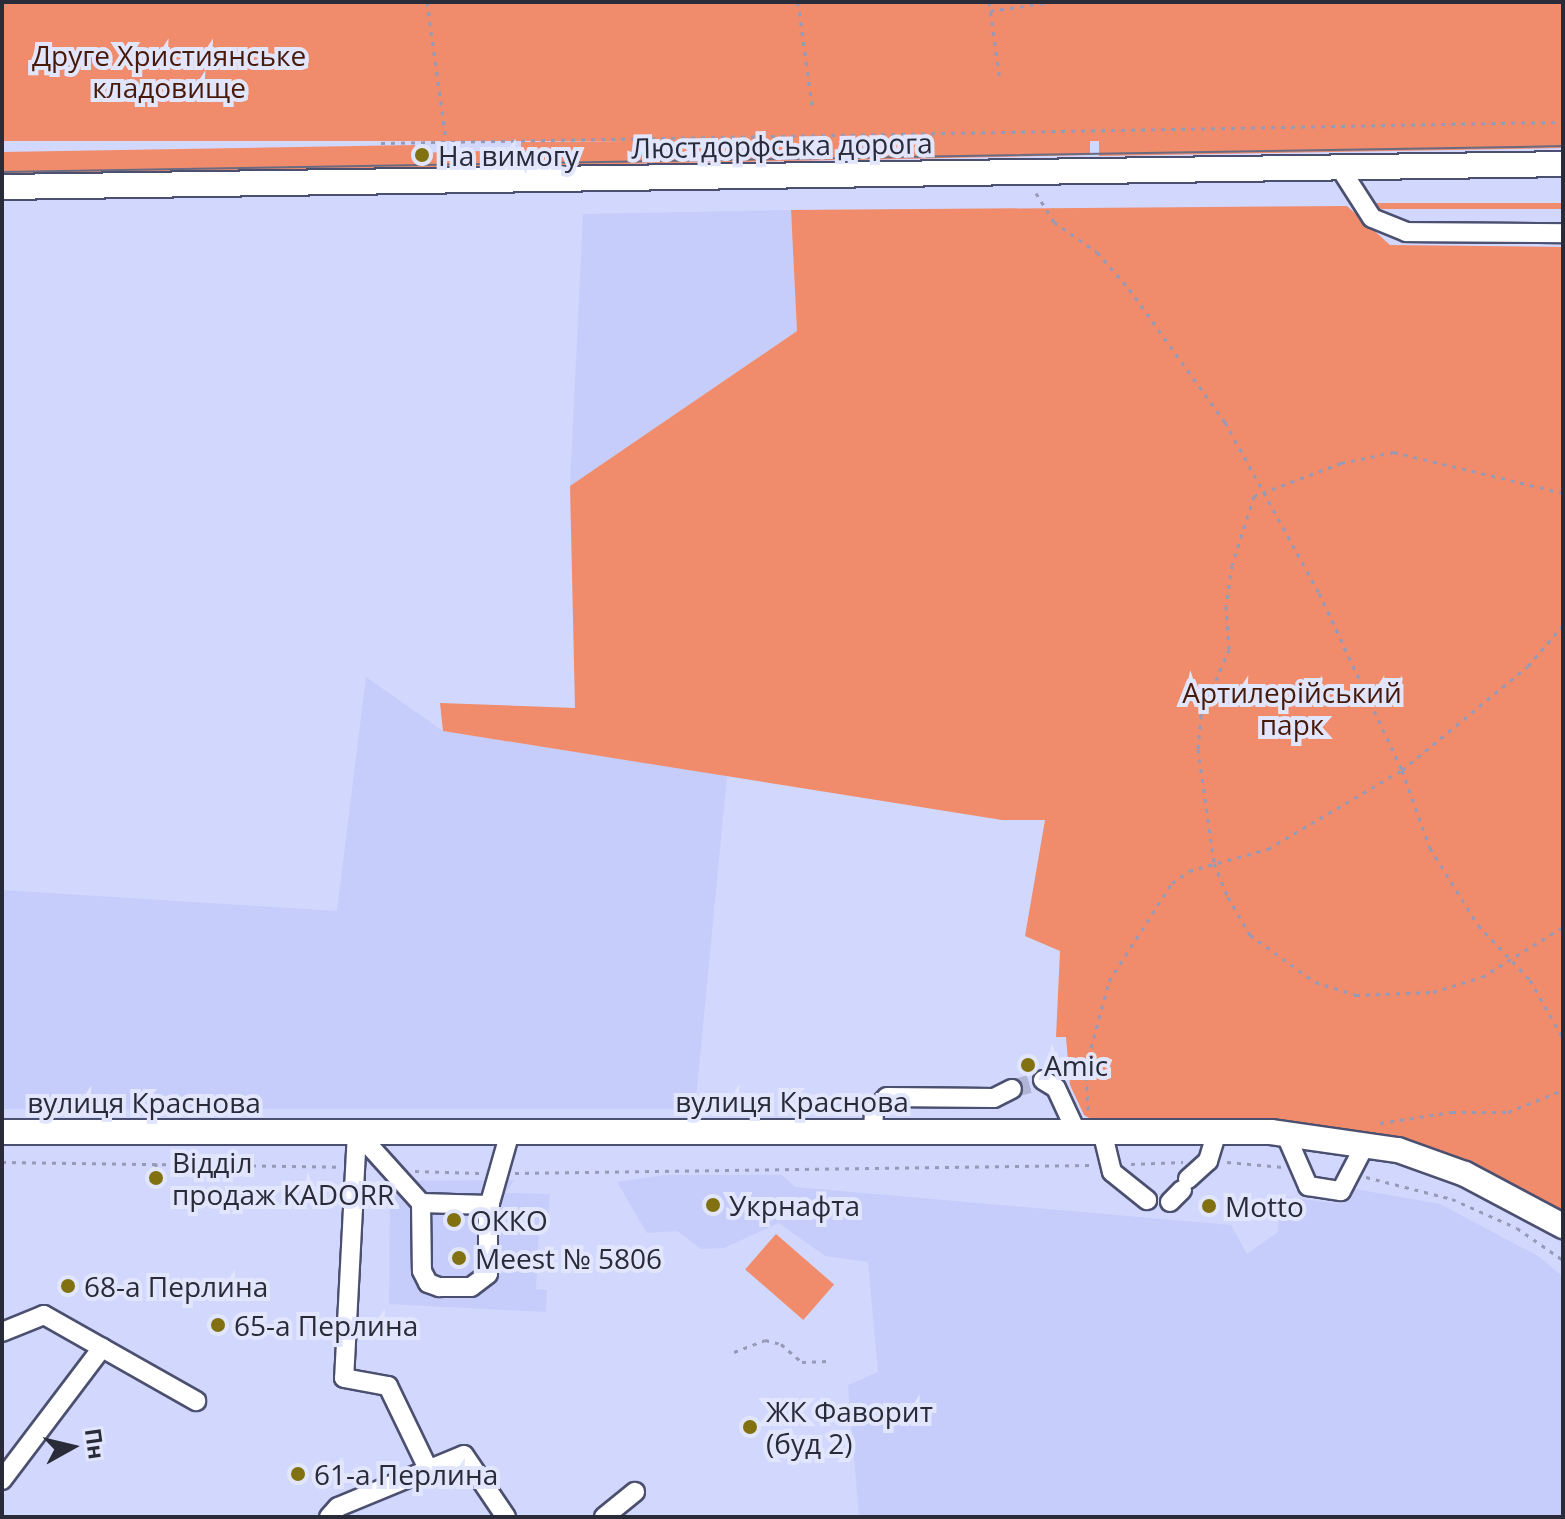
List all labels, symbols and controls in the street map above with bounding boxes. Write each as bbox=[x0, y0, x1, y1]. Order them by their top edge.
park label: Друге Християнське кладовище bbox=[32, 38, 306, 104]
street label: Люстдорфська дорога bbox=[631, 126, 933, 164]
place label: На вимогу bbox=[438, 138, 579, 172]
marker: На вимогу bbox=[413, 146, 431, 164]
park label: Артилерійський парк bbox=[1182, 675, 1402, 741]
place label: Amic bbox=[1044, 1048, 1108, 1082]
marker: Amic bbox=[1019, 1056, 1037, 1074]
street label: вулиця Краснова bbox=[675, 1084, 909, 1118]
street label: вулиця Краснова bbox=[27, 1085, 261, 1119]
place label: Відділ продаж KADORR bbox=[172, 1145, 394, 1211]
marker: Відділ продаж KADORR bbox=[147, 1169, 165, 1187]
place label: Укрнафта bbox=[729, 1188, 860, 1222]
place label: Motto bbox=[1225, 1189, 1304, 1223]
marker: Укрнафта bbox=[704, 1196, 722, 1214]
marker: Motto bbox=[1200, 1197, 1218, 1215]
place label: ОККО bbox=[470, 1203, 548, 1237]
marker: ОККО bbox=[445, 1211, 463, 1229]
place label: Meest № 5806 bbox=[475, 1241, 662, 1275]
marker: Meest № 5806 bbox=[450, 1249, 468, 1267]
place label: 68-а Перлина bbox=[84, 1269, 268, 1303]
marker: 68-а Перлина bbox=[59, 1277, 77, 1295]
place label: 65-а Перлина bbox=[234, 1308, 418, 1342]
marker: 65-а Перлина bbox=[209, 1316, 227, 1334]
place label: ЖК Фаворит (буд 2) bbox=[766, 1394, 933, 1460]
north arrow bbox=[32, 1407, 112, 1487]
marker: ЖК Фаворит (буд 2) bbox=[741, 1418, 759, 1436]
text: Пн bbox=[79, 1426, 113, 1461]
place label: 61-а Перлина bbox=[314, 1457, 498, 1491]
marker: 61-а Перлина bbox=[289, 1465, 307, 1483]

